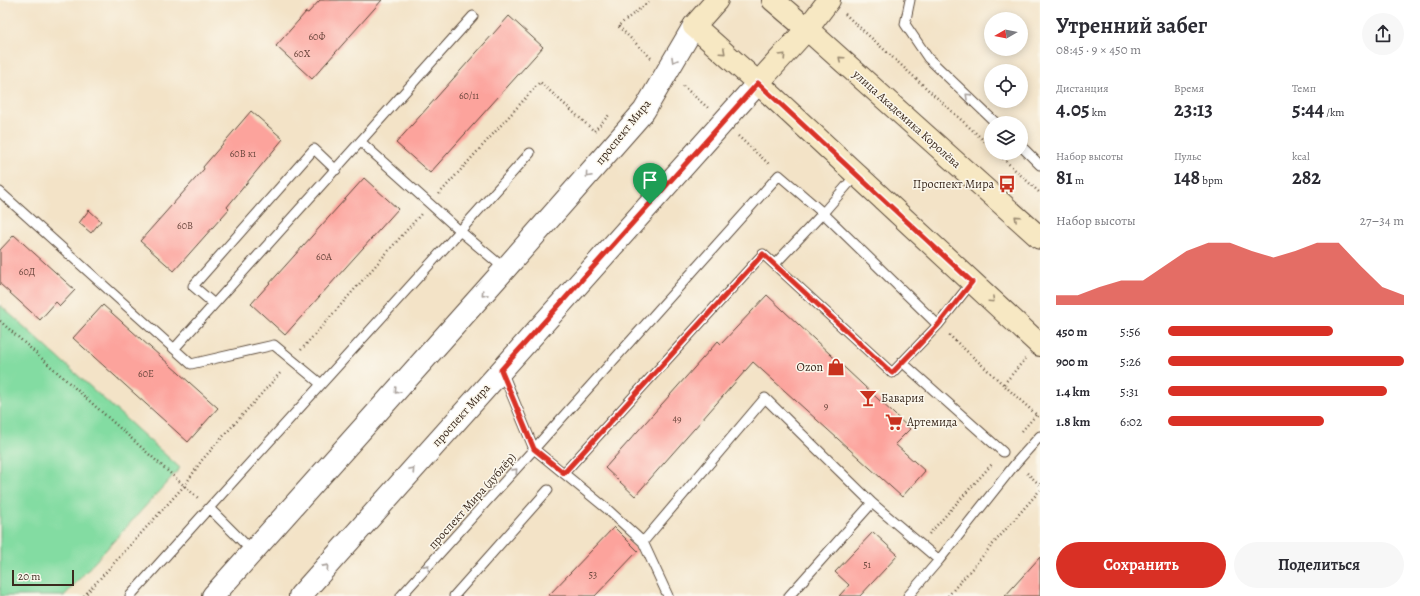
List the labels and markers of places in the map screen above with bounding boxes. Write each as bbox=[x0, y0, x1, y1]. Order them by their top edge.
pin bbox=[633, 163, 667, 204]
bus stop icon: Проспект Мира bbox=[997, 174, 1017, 194]
place label: Проспект Мира bbox=[913, 176, 994, 192]
shop icon: Ozon bbox=[826, 357, 846, 377]
place label: Ozon bbox=[797, 359, 823, 375]
bar icon: Бавария bbox=[858, 388, 878, 408]
place label: Бавария bbox=[881, 390, 924, 406]
supermarket icon: Артемида bbox=[884, 412, 904, 432]
place label: Артемида bbox=[906, 414, 958, 430]

